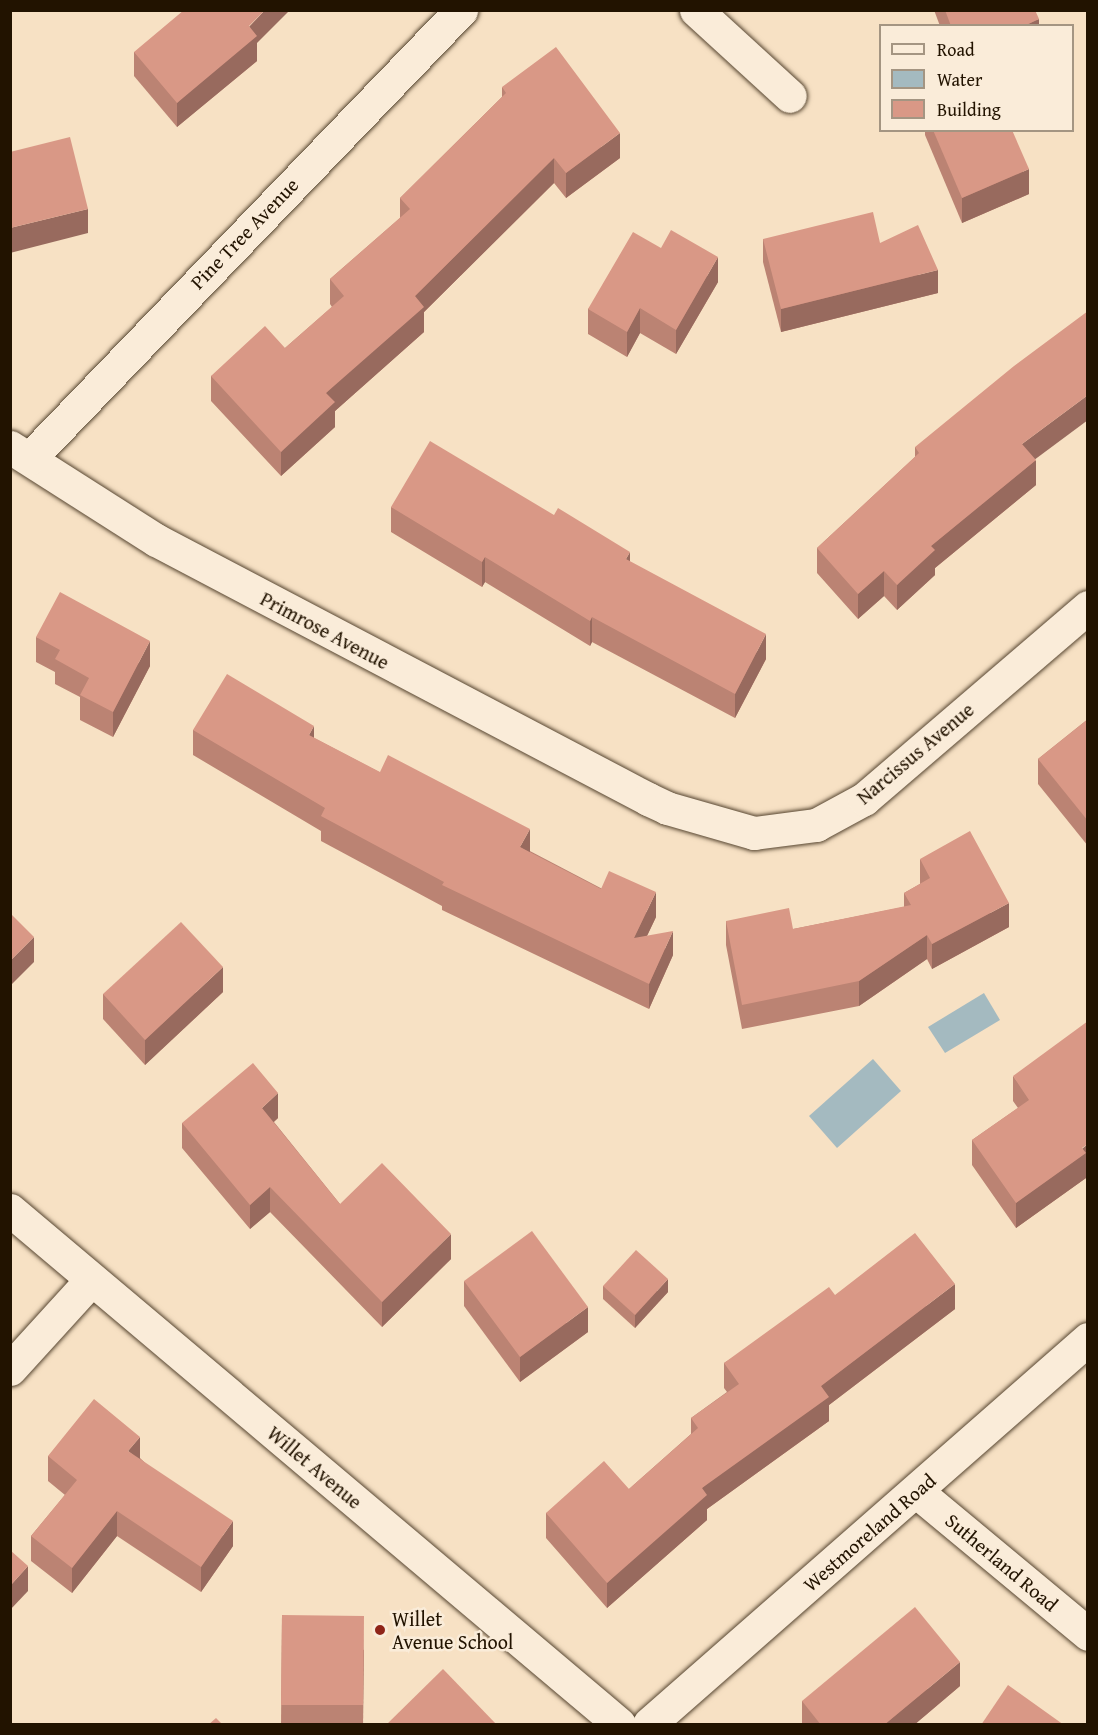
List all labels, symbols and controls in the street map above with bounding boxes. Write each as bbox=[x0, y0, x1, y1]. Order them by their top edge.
legend bbox=[879, 24, 1074, 132]
text: Road bbox=[937, 36, 975, 63]
text: Water bbox=[937, 66, 982, 93]
text: Building bbox=[937, 96, 1001, 123]
street label: Pine Tree Avenue bbox=[185, 172, 303, 294]
street label: Primrose Avenue bbox=[257, 586, 393, 674]
street label: Narcissus Avenue bbox=[852, 697, 978, 809]
street label: Willet Avenue bbox=[263, 1420, 367, 1514]
street label: Westmoreland Road bbox=[798, 1468, 940, 1596]
street label: Sutherland Road bbox=[941, 1508, 1063, 1616]
place label: Willet Avenue School bbox=[392, 1606, 513, 1653]
marker: Willet Avenue School bbox=[373, 1623, 387, 1637]

